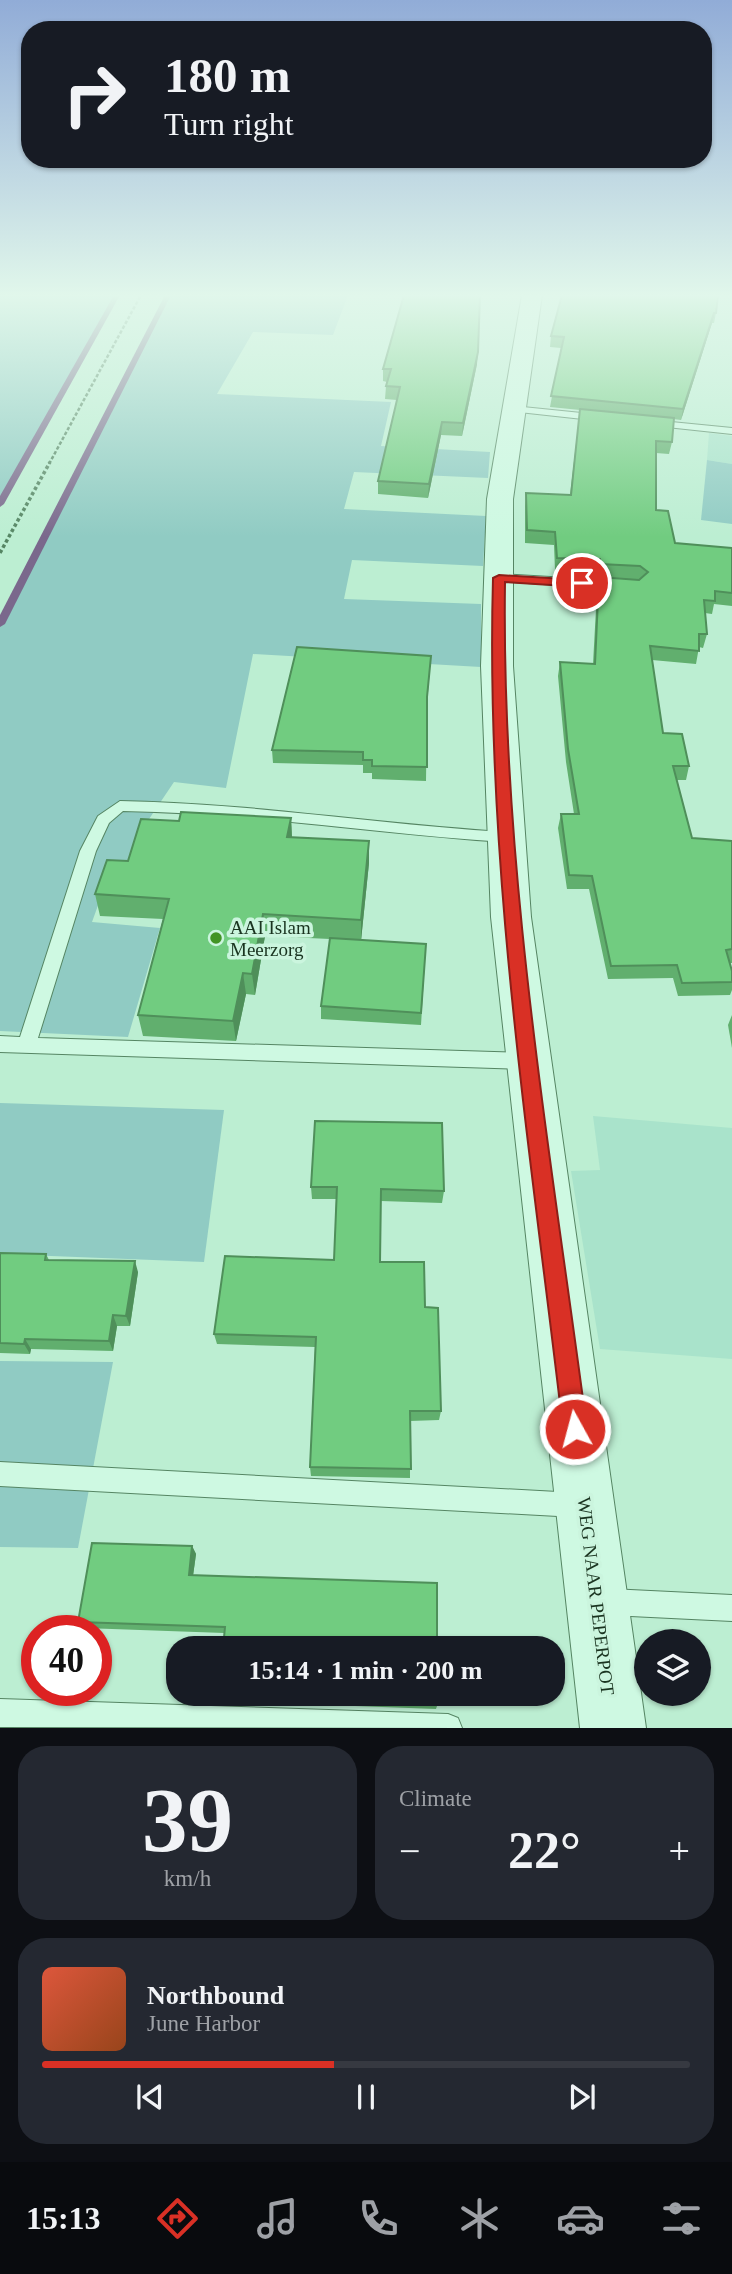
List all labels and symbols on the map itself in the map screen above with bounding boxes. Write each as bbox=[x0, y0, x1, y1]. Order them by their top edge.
pin bbox=[552, 553, 612, 613]
place label: AAI Islam Meerzorg bbox=[230, 917, 311, 960]
marker: AAI Islam Meerzorg bbox=[208, 930, 224, 946]
position arrow bbox=[538, 1392, 612, 1466]
street label: WEG NAAR PEPERPOT bbox=[573, 1496, 619, 1697]
speed limit sign: 40 bbox=[21, 1615, 112, 1706]

